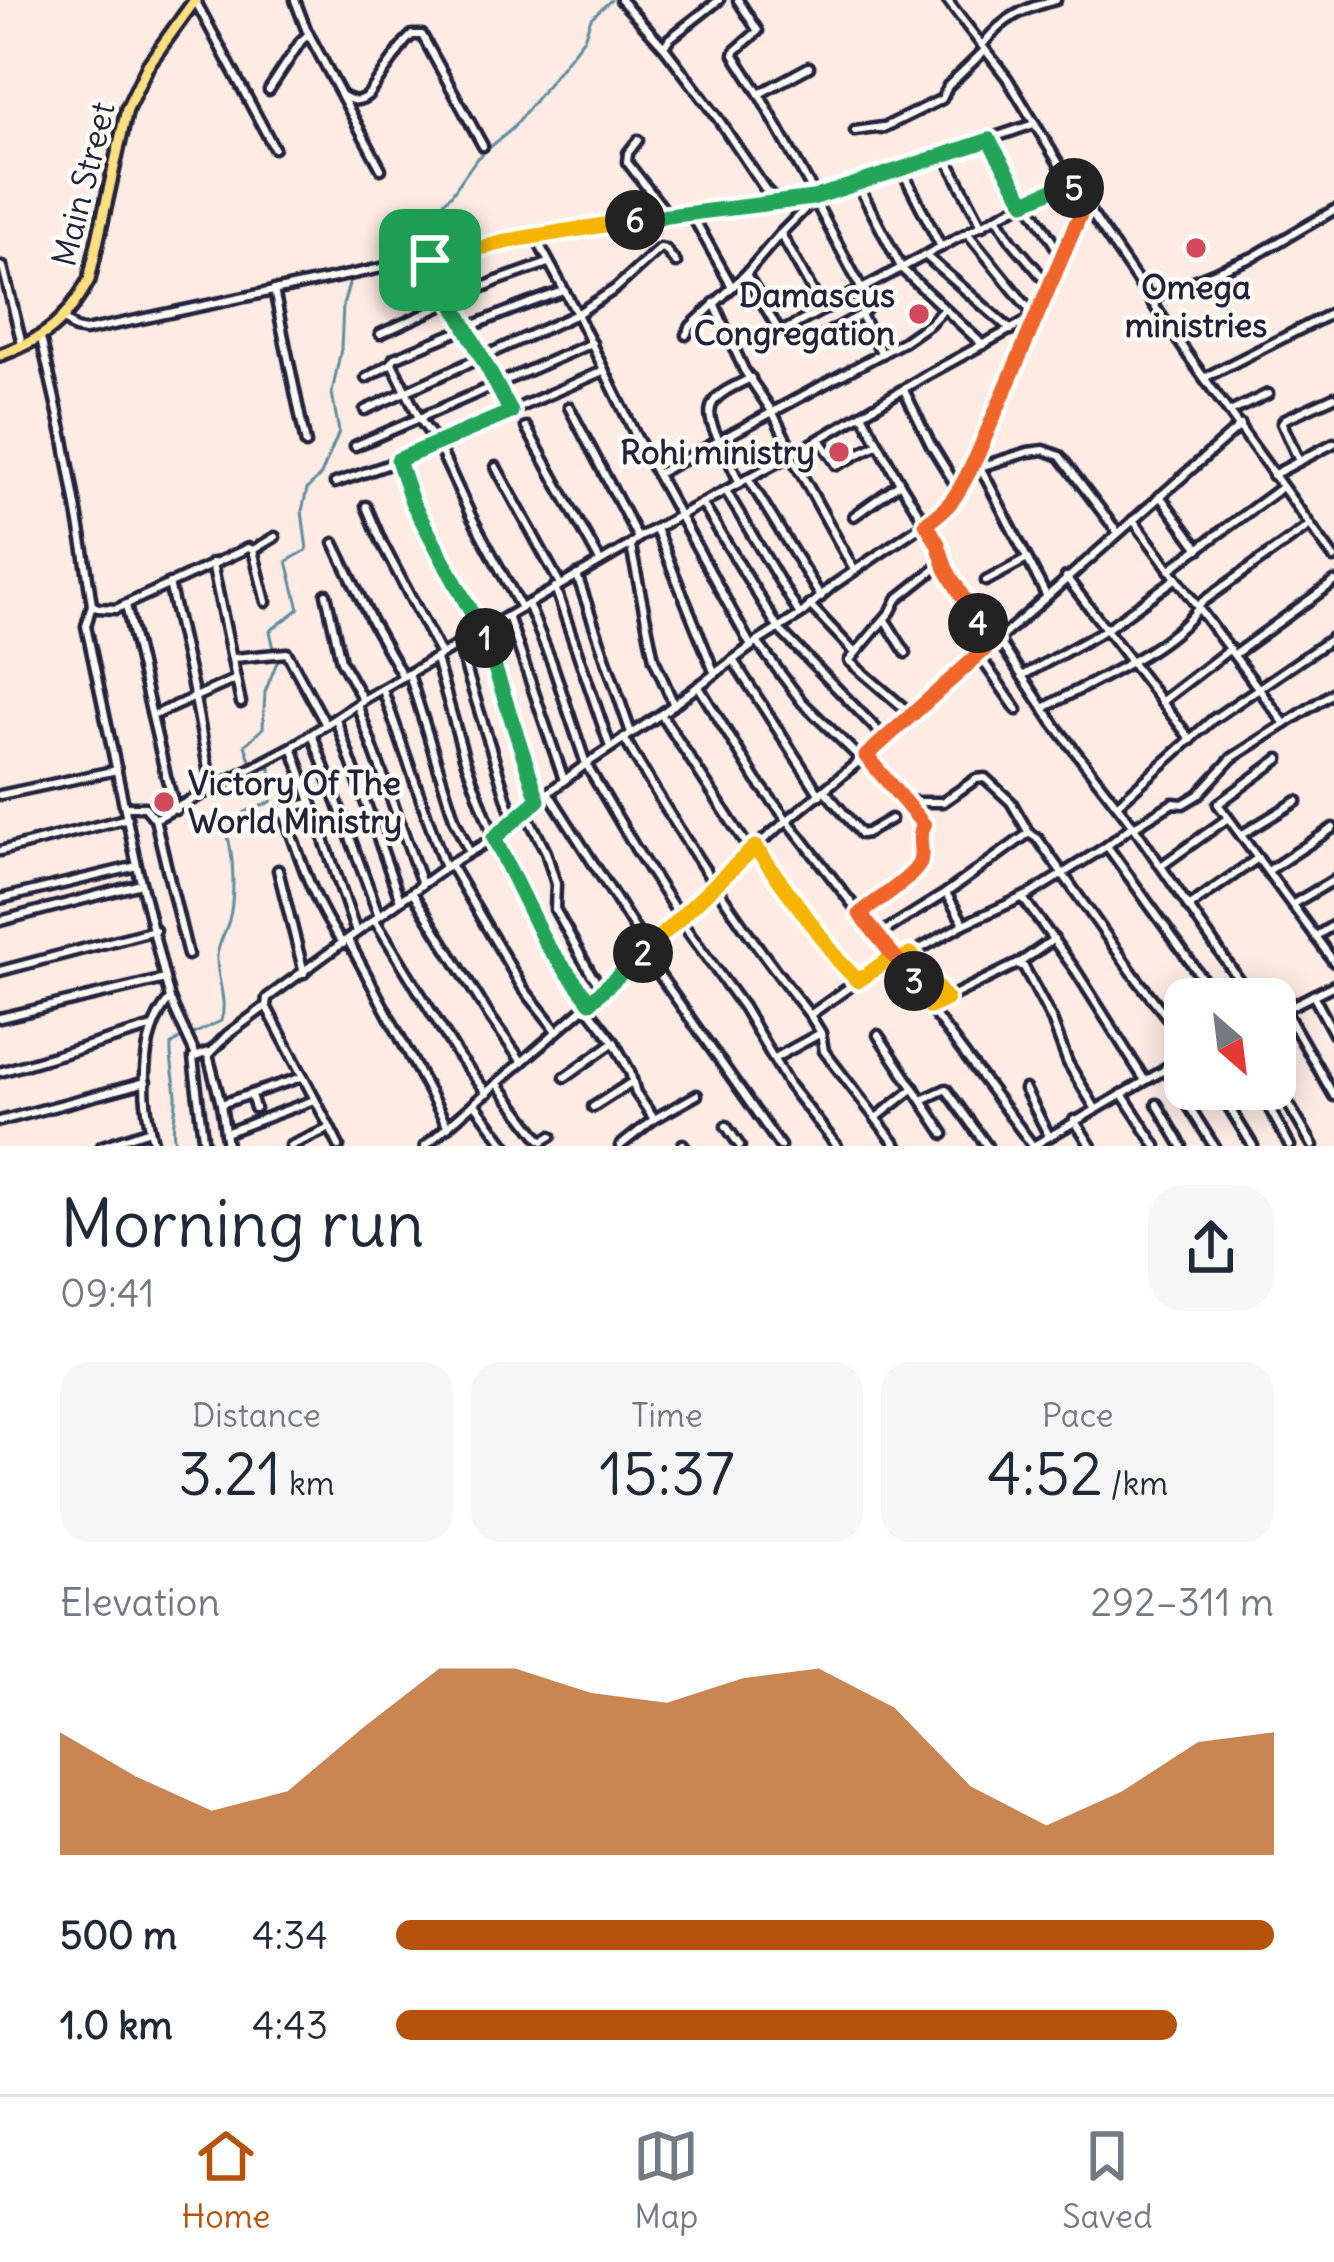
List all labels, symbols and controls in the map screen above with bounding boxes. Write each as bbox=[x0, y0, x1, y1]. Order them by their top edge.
street label: Main Street bbox=[42, 98, 124, 270]
pin: 5 bbox=[1044, 158, 1104, 218]
text: 5 bbox=[1065, 167, 1083, 209]
pin: 6 bbox=[605, 190, 665, 250]
text: 6 bbox=[625, 199, 645, 241]
pin bbox=[379, 209, 481, 311]
icon: arrive bbox=[397, 227, 463, 293]
marker: Omega ministries bbox=[1183, 235, 1209, 261]
place label: Omega ministries bbox=[1125, 266, 1267, 346]
place label: Damascus Congregation bbox=[694, 274, 895, 354]
marker: Damascus Congregation bbox=[906, 301, 932, 327]
place label: Rohi ministry bbox=[620, 431, 815, 473]
marker: Rohi ministry bbox=[826, 439, 852, 465]
pin: 4 bbox=[948, 593, 1008, 653]
text: 4 bbox=[968, 602, 988, 644]
pin: 1 bbox=[455, 608, 515, 668]
text: 1 bbox=[478, 617, 492, 659]
place label: Victory Of The World Ministry bbox=[188, 762, 402, 842]
marker: Victory Of The World Ministry bbox=[151, 789, 177, 815]
pin: 2 bbox=[613, 923, 673, 983]
text: 2 bbox=[634, 932, 652, 974]
pin: 3 bbox=[884, 951, 944, 1011]
text: 3 bbox=[905, 960, 923, 1002]
north arrow bbox=[1164, 978, 1296, 1110]
map controls bbox=[1164, 978, 1296, 1110]
text: Morning run bbox=[60, 1182, 424, 1265]
button: share bbox=[1148, 1185, 1274, 1311]
text: 09:41 bbox=[60, 1269, 155, 1318]
text: Distance bbox=[192, 1394, 321, 1436]
text: Time bbox=[631, 1394, 703, 1436]
text: Pace bbox=[1042, 1394, 1114, 1436]
text: 3.21 bbox=[178, 1436, 281, 1511]
text: 15:37 bbox=[599, 1436, 735, 1511]
text: 4:52 bbox=[987, 1436, 1103, 1511]
text: km bbox=[281, 1462, 335, 1504]
text: /km bbox=[1103, 1462, 1168, 1504]
text: Elevation bbox=[60, 1578, 220, 1627]
text: 292–311 m bbox=[1091, 1578, 1274, 1627]
text: 500 m bbox=[60, 1911, 177, 1960]
text: 4:34 bbox=[252, 1911, 328, 1960]
text: 1.0 km bbox=[60, 2001, 173, 2050]
text: 4:43 bbox=[252, 2001, 328, 2050]
tab: Home bbox=[181, 2123, 270, 2237]
tab: Map bbox=[633, 2123, 699, 2237]
tab: Saved bbox=[1062, 2123, 1153, 2237]

